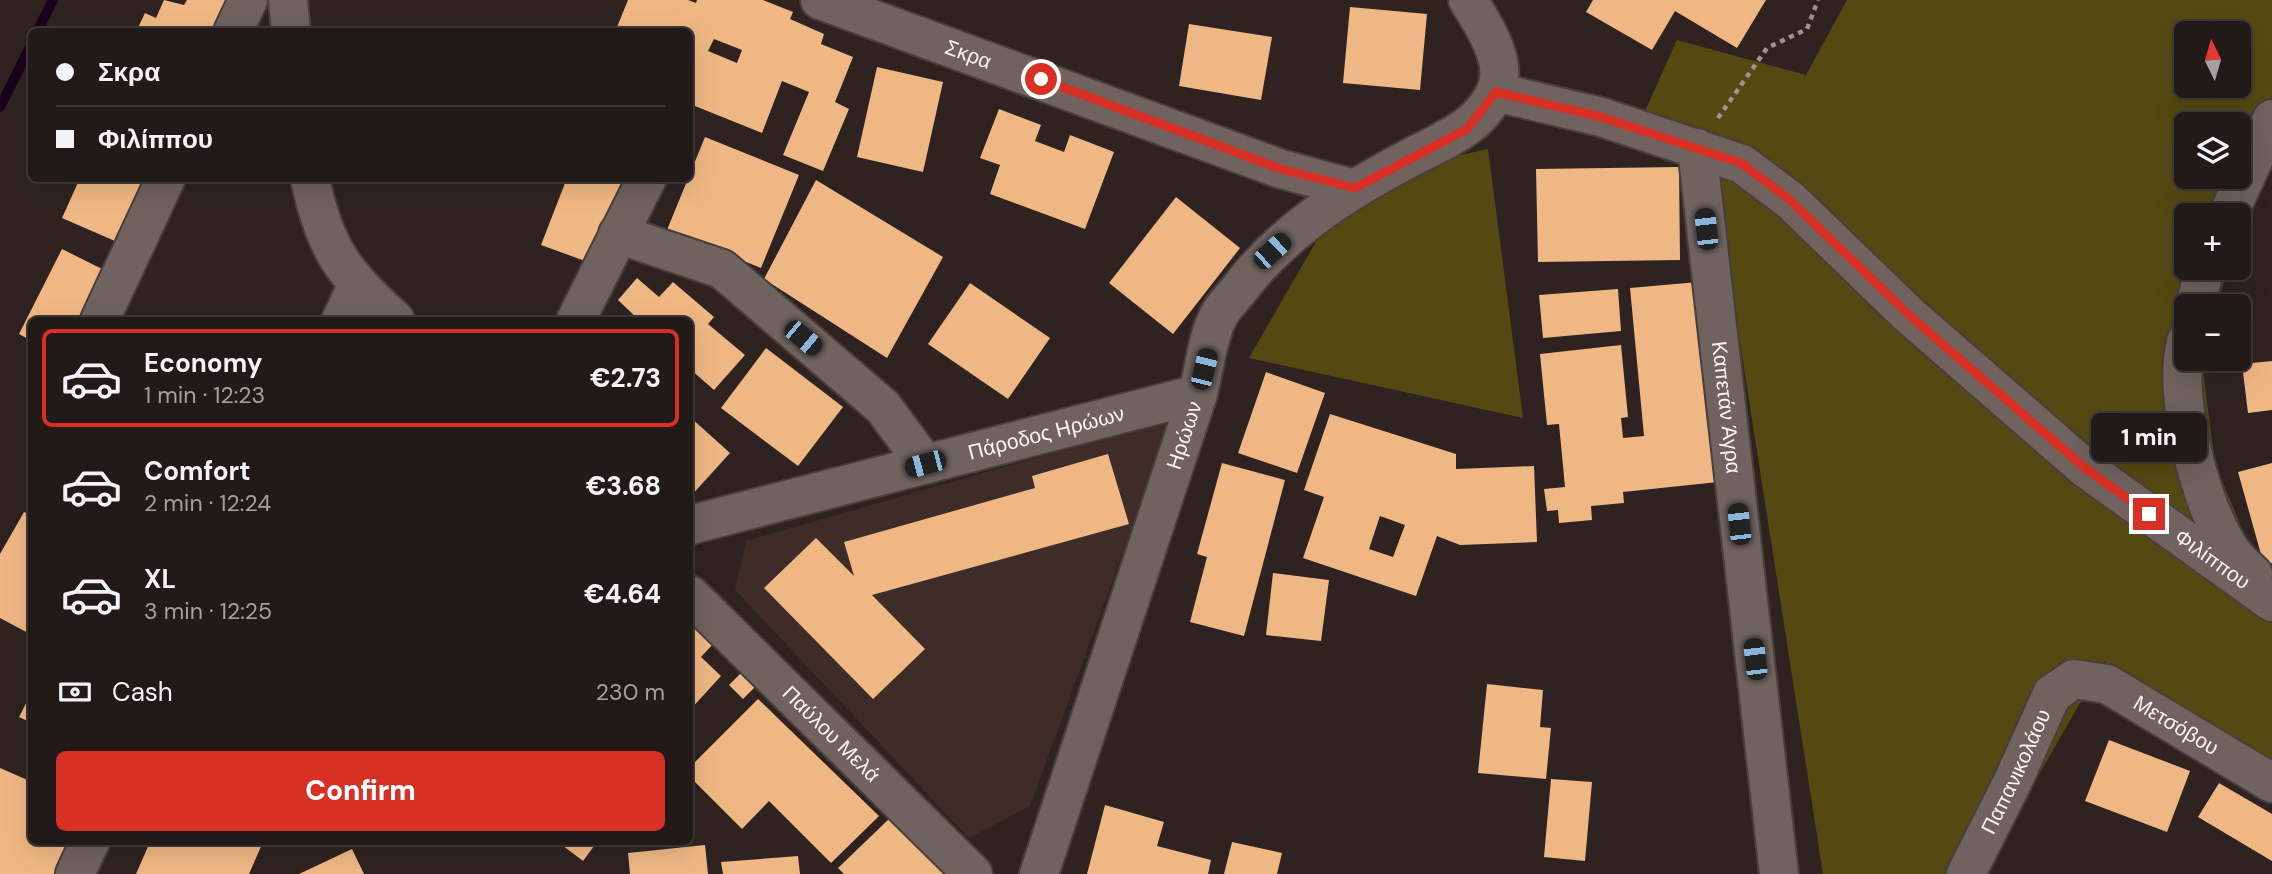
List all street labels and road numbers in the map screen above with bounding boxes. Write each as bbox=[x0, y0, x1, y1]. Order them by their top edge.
street label: Σκρα bbox=[941, 33, 996, 76]
street label: Καπετάν Άγρα bbox=[1705, 340, 1748, 475]
street label: Ηρώων bbox=[1160, 398, 1209, 473]
street label: Πάροδος Ηρώων bbox=[965, 400, 1128, 467]
street label: Φιλίππου bbox=[2169, 523, 2256, 596]
street label: Παύλου Μελά bbox=[776, 679, 886, 789]
street label: Μετσόβου bbox=[2128, 689, 2224, 762]
street label: Παπανικολάου bbox=[1974, 705, 2057, 839]

